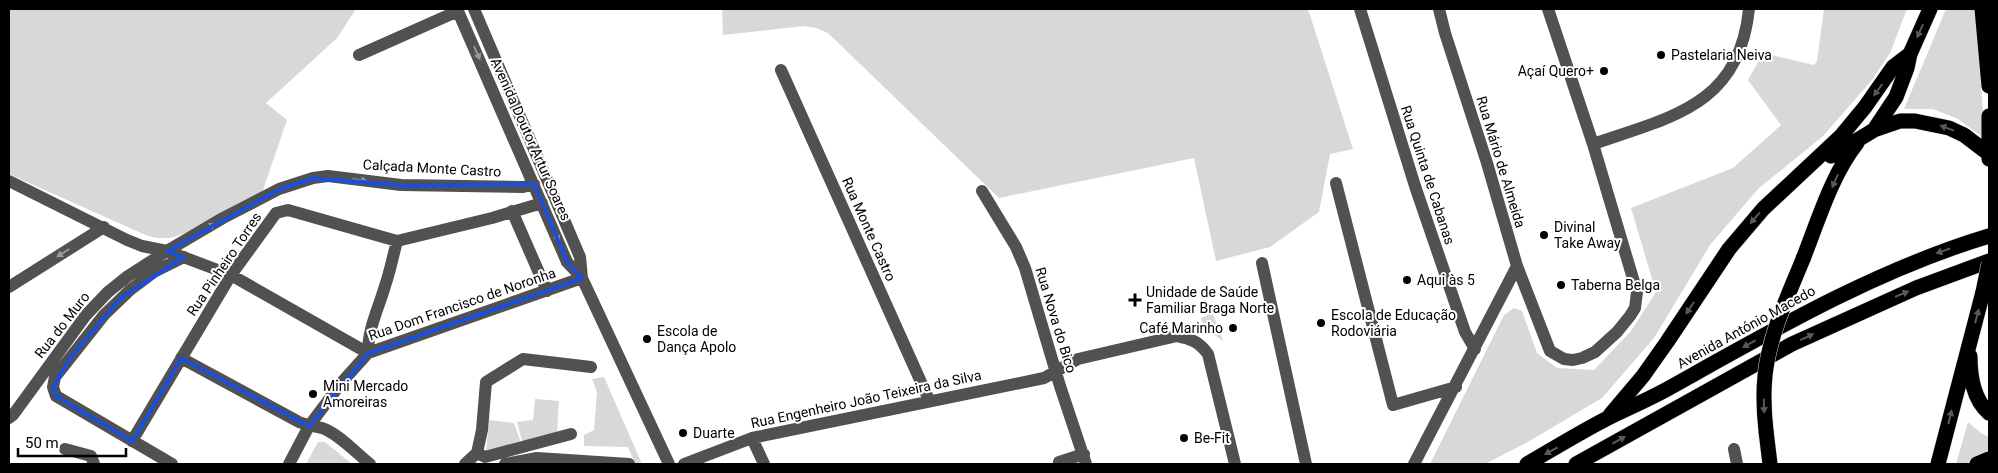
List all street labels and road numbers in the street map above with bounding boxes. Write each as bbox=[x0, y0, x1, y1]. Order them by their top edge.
street label: Avenida Doutor Artur Soares bbox=[488, 55, 574, 223]
street label: Rua Mário de Almeida bbox=[1473, 94, 1529, 230]
street label: Rua Quinta de Cabanas bbox=[1398, 104, 1458, 246]
street label: Calçada Monte Castro bbox=[362, 156, 502, 180]
street label: Rua Monte Castro bbox=[839, 175, 899, 283]
street label: Rua Pinheiro Torres bbox=[183, 209, 265, 319]
street label: Rua Dom Francisco de Noronha bbox=[366, 264, 558, 344]
street label: Rua Nova do Bico bbox=[1032, 265, 1080, 375]
street label: Avenida António Macedo bbox=[1674, 282, 1818, 372]
street label: Rua do Muro bbox=[31, 289, 93, 361]
street label: Rua Engenheiro João Teixeira da Silva bbox=[749, 367, 983, 431]

